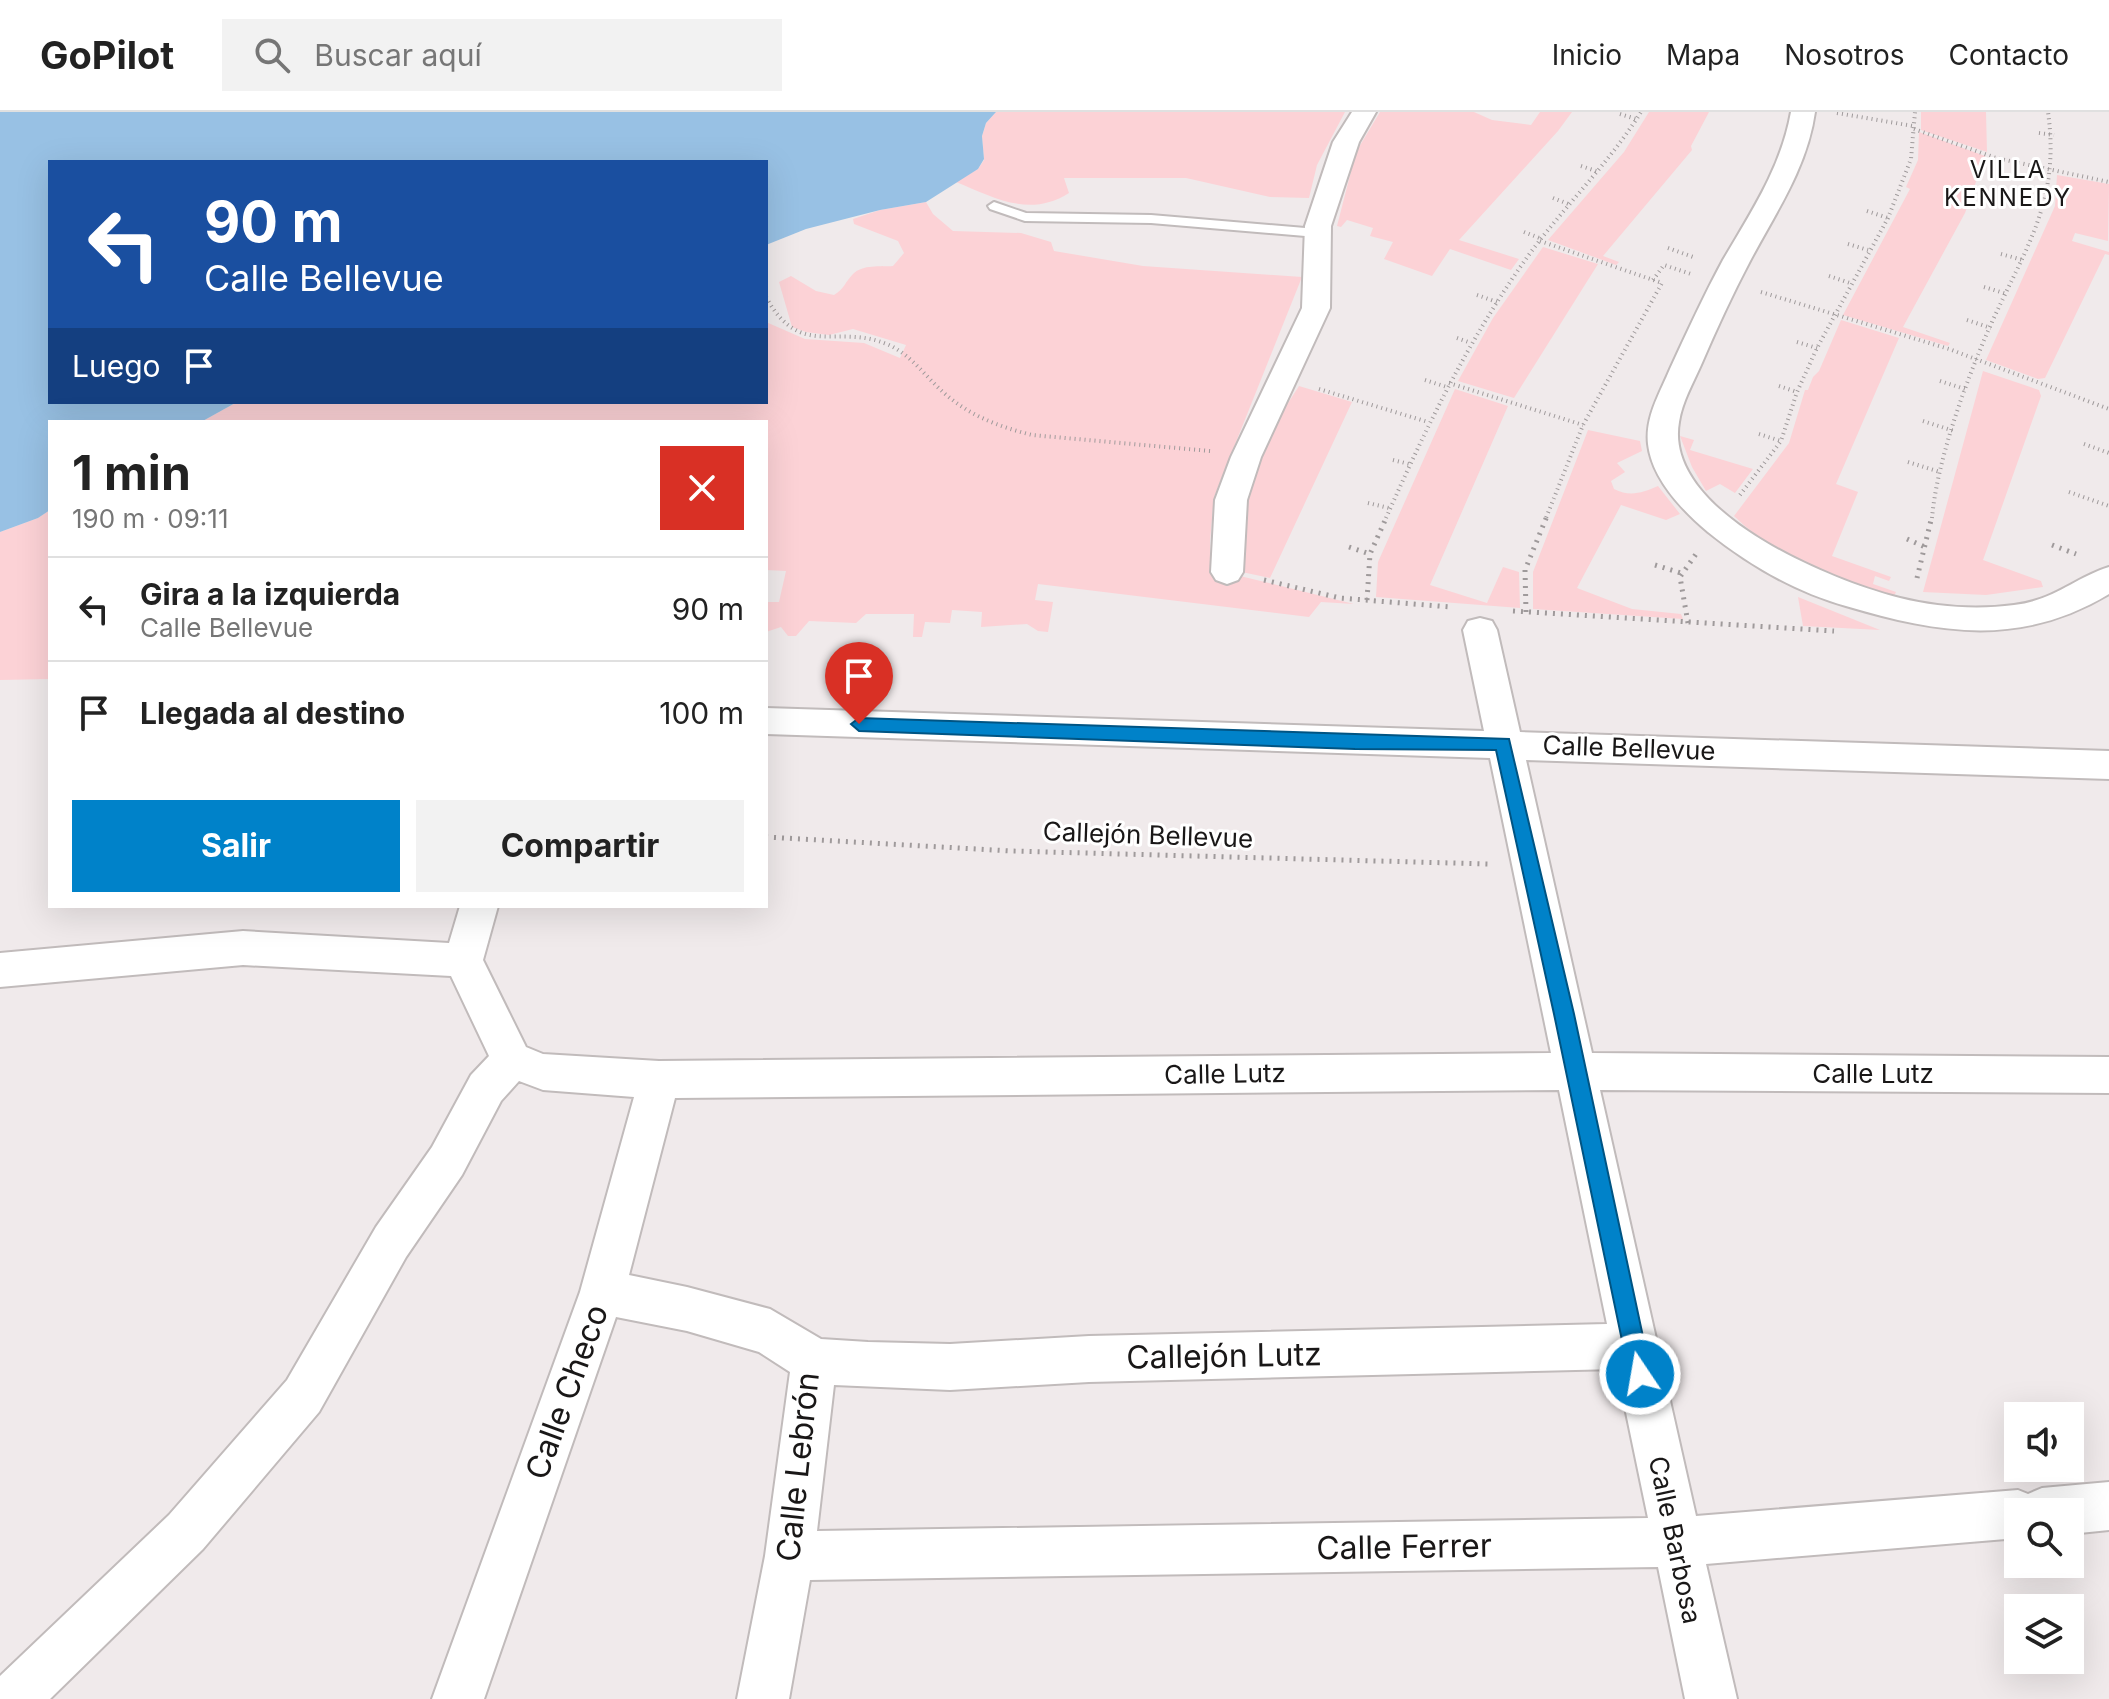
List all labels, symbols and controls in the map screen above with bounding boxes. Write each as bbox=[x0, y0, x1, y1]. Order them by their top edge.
search box bbox=[222, 19, 782, 91]
text: GoPilot bbox=[40, 32, 174, 78]
icon: search bbox=[250, 33, 294, 77]
text: Buscar aquí bbox=[314, 37, 482, 73]
text: Inicio bbox=[1552, 38, 1622, 72]
text: Mapa bbox=[1666, 38, 1740, 72]
text: Nosotros bbox=[1784, 38, 1905, 72]
text: Contacto bbox=[1949, 38, 2069, 72]
district label: VILLA KENNEDY bbox=[1944, 155, 2072, 212]
text: 90 m bbox=[204, 188, 343, 256]
icon: left bbox=[72, 192, 176, 296]
text: Calle Bellevue bbox=[204, 256, 444, 300]
icon: arrive bbox=[177, 344, 221, 388]
text: Luego bbox=[72, 348, 161, 384]
text: 1 min bbox=[72, 443, 191, 502]
button: close bbox=[660, 446, 744, 530]
text: 190 m · 09:11 bbox=[72, 503, 228, 534]
text: Gira a la izquierda bbox=[140, 576, 400, 612]
icon: left bbox=[72, 587, 116, 631]
text: 90 m bbox=[672, 591, 744, 627]
text: Calle Bellevue bbox=[140, 612, 313, 643]
pin bbox=[825, 642, 893, 724]
icon: arrive bbox=[837, 654, 881, 698]
icon: arrive bbox=[72, 691, 116, 735]
text: Llegada al destino bbox=[140, 695, 405, 731]
text: 100 m bbox=[659, 695, 744, 731]
street label: Calle Bellevue bbox=[1542, 729, 1716, 766]
button: Salir bbox=[72, 800, 400, 892]
button: Compartir bbox=[416, 800, 744, 892]
street label: Callejón Bellevue bbox=[1042, 815, 1254, 854]
street label: Calle Lutz bbox=[1164, 1057, 1286, 1090]
street label: Calle Lutz bbox=[1812, 1058, 1934, 1089]
street label: Calle Checo bbox=[517, 1299, 616, 1484]
position arrow bbox=[1598, 1332, 1682, 1416]
street label: Callejón Lutz bbox=[1126, 1334, 1322, 1377]
street label: Calle Lebrón bbox=[768, 1370, 827, 1564]
map controls bbox=[2004, 1402, 2084, 1674]
button: sound bbox=[2004, 1402, 2084, 1482]
street label: Calle Barbosa bbox=[1643, 1453, 1708, 1626]
button: search bbox=[2004, 1498, 2084, 1578]
street label: Calle Ferrer bbox=[1316, 1525, 1492, 1568]
button: layers bbox=[2004, 1594, 2084, 1674]

